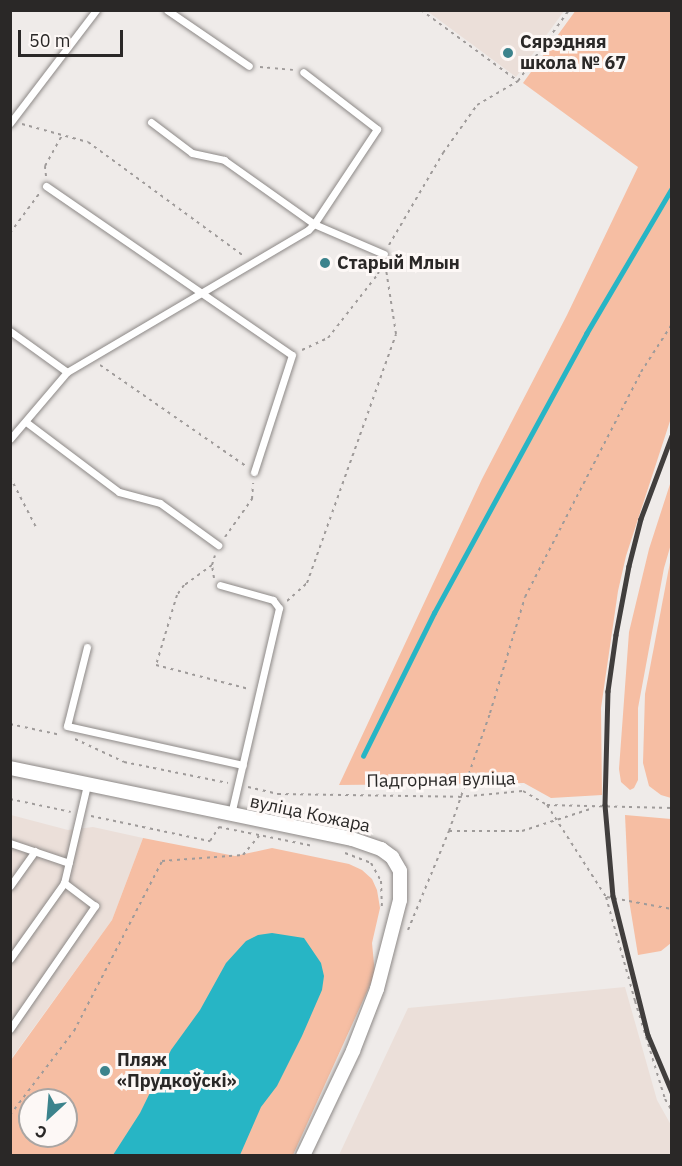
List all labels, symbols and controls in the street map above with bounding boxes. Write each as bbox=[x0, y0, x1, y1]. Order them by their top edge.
scale bar bbox=[21, 18, 126, 56]
text: 50 m bbox=[29, 29, 71, 52]
place label: Сярэдняя школа № 67 bbox=[520, 32, 626, 74]
marker: Сярэдняя школа № 67 bbox=[501, 46, 515, 60]
place label: Старый Млын bbox=[337, 252, 460, 274]
marker: Старый Млын bbox=[318, 256, 332, 270]
street label: Падгорная вуліца bbox=[366, 768, 516, 792]
street label: вуліца Кожара bbox=[248, 791, 372, 837]
place label: Пляж «Прудкоўскі» bbox=[117, 1050, 237, 1092]
marker: Пляж «Прудкоўскі» bbox=[98, 1064, 112, 1078]
north arrow bbox=[18, 1088, 78, 1148]
text: С bbox=[32, 1121, 50, 1144]

